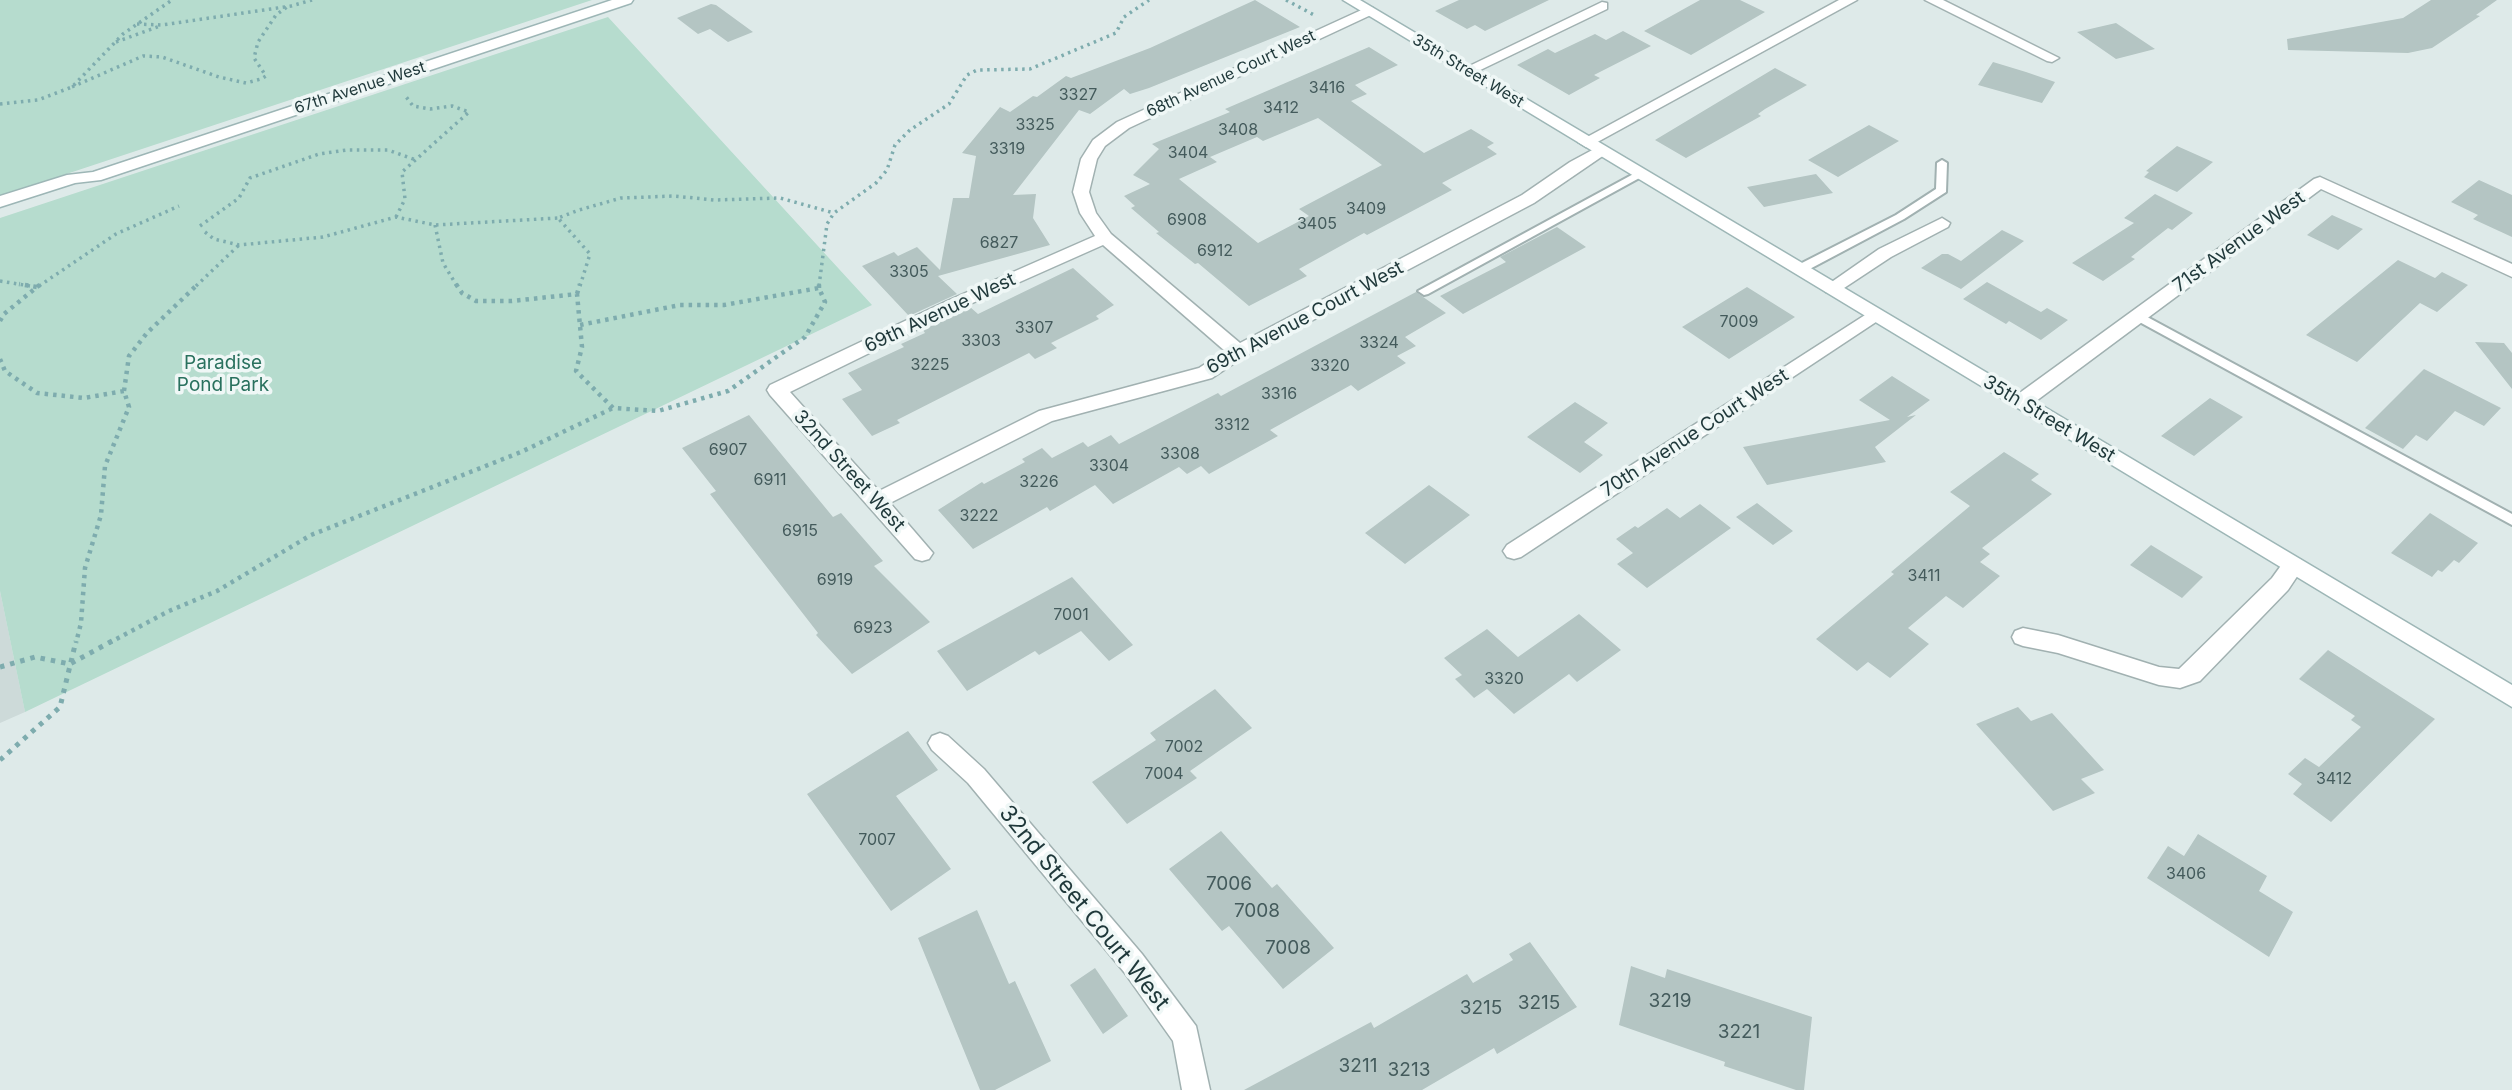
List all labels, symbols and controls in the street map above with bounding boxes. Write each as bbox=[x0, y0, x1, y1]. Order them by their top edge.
street label: 68th Avenue Court West bbox=[1143, 26, 1319, 122]
street label: 35th Street West bbox=[1409, 30, 1527, 112]
street label: 67th Avenue West bbox=[292, 58, 428, 118]
house number: 3416 bbox=[1309, 78, 1345, 98]
house number: 3327 bbox=[1059, 85, 1097, 105]
house number: 3412 bbox=[1263, 98, 1299, 118]
house number: 3325 bbox=[1015, 115, 1055, 135]
house number: 3408 bbox=[1218, 120, 1258, 140]
house number: 3319 bbox=[989, 139, 1025, 159]
house number: 3404 bbox=[1168, 143, 1208, 163]
street label: 71st Avenue West bbox=[2169, 187, 2309, 297]
house number: 3409 bbox=[1346, 199, 1386, 219]
house number: 6908 bbox=[1167, 210, 1207, 230]
house number: 3405 bbox=[1297, 214, 1337, 234]
house number: 6827 bbox=[980, 233, 1018, 253]
house number: 6912 bbox=[1197, 241, 1233, 261]
street label: 69th Avenue Court West bbox=[1203, 256, 1407, 380]
house number: 3305 bbox=[889, 262, 929, 282]
street label: 69th Avenue West bbox=[861, 268, 1019, 358]
house number: 7009 bbox=[1720, 312, 1758, 332]
house number: 3307 bbox=[1015, 318, 1053, 338]
house number: 3303 bbox=[961, 331, 1001, 351]
house number: 3324 bbox=[1359, 333, 1399, 353]
park label: Paradise Pond Park bbox=[177, 352, 269, 396]
house number: 3225 bbox=[910, 355, 950, 375]
house number: 3320 bbox=[1310, 356, 1350, 376]
street label: 70th Avenue Court West bbox=[1597, 364, 1793, 502]
street label: 35th Street West bbox=[1979, 371, 2119, 467]
house number: 3316 bbox=[1261, 384, 1297, 404]
street label: 32nd Street West bbox=[788, 406, 910, 536]
house number: 3312 bbox=[1214, 415, 1250, 435]
house number: 6907 bbox=[709, 440, 747, 460]
house number: 3308 bbox=[1160, 444, 1200, 464]
house number: 3304 bbox=[1089, 456, 1129, 476]
house number: 6911 bbox=[754, 470, 786, 490]
house number: 3226 bbox=[1019, 472, 1059, 492]
house number: 3222 bbox=[959, 506, 999, 526]
house number: 6915 bbox=[782, 521, 818, 541]
house number: 3411 bbox=[1908, 566, 1940, 586]
house number: 6919 bbox=[817, 570, 853, 590]
house number: 7001 bbox=[1053, 605, 1089, 625]
house number: 6923 bbox=[853, 618, 893, 638]
house number: 3320 bbox=[1484, 669, 1524, 689]
house number: 7002 bbox=[1165, 737, 1203, 757]
house number: 7004 bbox=[1144, 764, 1184, 784]
house number: 3412 bbox=[2316, 769, 2352, 789]
street label: 32nd Street Court West bbox=[993, 800, 1175, 1016]
house number: 7007 bbox=[858, 830, 896, 850]
house number: 3406 bbox=[2166, 864, 2206, 884]
house number: 7006 bbox=[1206, 873, 1252, 895]
house number: 7008 bbox=[1234, 900, 1280, 922]
house number: 7008 bbox=[1265, 937, 1311, 959]
house number: 3219 bbox=[1649, 990, 1691, 1012]
house number: 3215 bbox=[1518, 992, 1560, 1014]
house number: 3215 bbox=[1460, 997, 1502, 1019]
house number: 3221 bbox=[1718, 1021, 1760, 1043]
house number: 3211 bbox=[1339, 1055, 1377, 1077]
house number: 3213 bbox=[1388, 1059, 1430, 1081]

